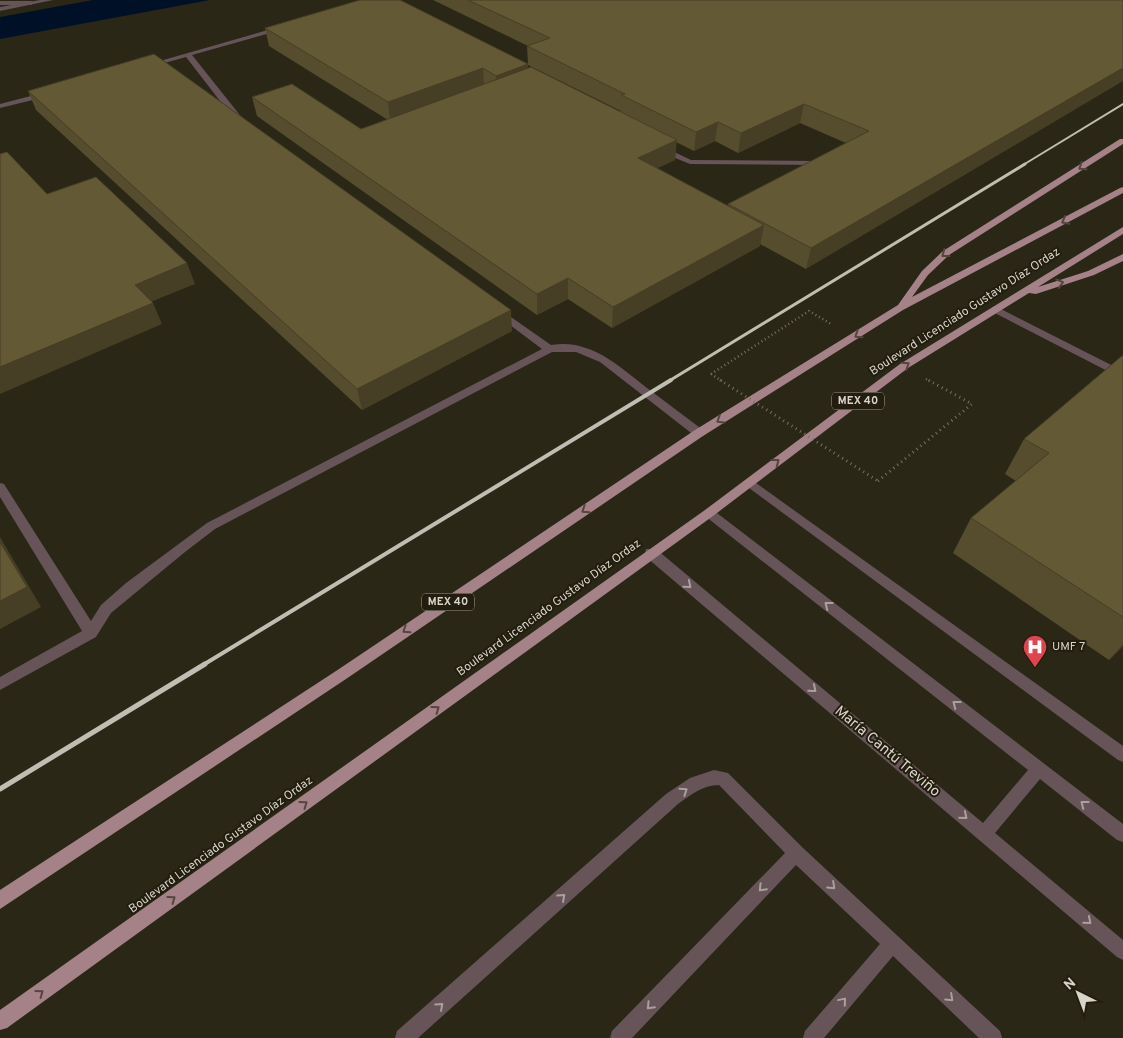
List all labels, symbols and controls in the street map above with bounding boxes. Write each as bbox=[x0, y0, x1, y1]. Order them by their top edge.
one-way arrow bbox=[1078, 161, 1088, 170]
one-way arrow bbox=[1061, 215, 1070, 225]
street label: Boulevard Licenciado Gustavo Díaz Ordaz bbox=[867, 244, 1063, 380]
one-way arrow bbox=[942, 249, 951, 257]
one-way arrow bbox=[1056, 279, 1064, 289]
one-way arrow bbox=[854, 328, 863, 338]
one-way arrow bbox=[900, 362, 910, 371]
road number: MEX 40 bbox=[832, 392, 884, 410]
one-way arrow bbox=[716, 414, 725, 424]
one-way arrow bbox=[770, 459, 780, 468]
one-way arrow bbox=[581, 504, 590, 513]
street label: Boulevard Licenciado Gustavo Díaz Ordaz bbox=[454, 536, 644, 680]
one-way arrow bbox=[683, 579, 692, 588]
road number: MEX 40 bbox=[422, 594, 474, 610]
one-way arrow bbox=[825, 602, 834, 610]
one-way arrow bbox=[403, 624, 412, 634]
hospital icon: UMF 7 bbox=[1022, 634, 1048, 668]
place label: UMF 7 bbox=[1052, 639, 1085, 655]
one-way arrow bbox=[807, 684, 816, 693]
one-way arrow bbox=[952, 701, 962, 710]
street label: María Cantú Treviño bbox=[830, 702, 944, 802]
one-way arrow bbox=[430, 706, 440, 715]
street label: Boulevard Licenciado Gustavo Díaz Ordaz bbox=[126, 773, 316, 917]
one-way arrow bbox=[678, 788, 688, 797]
one-way arrow bbox=[1081, 800, 1090, 809]
one-way arrow bbox=[298, 801, 308, 810]
one-way arrow bbox=[958, 811, 967, 820]
one-way arrow bbox=[826, 880, 835, 889]
one-way arrow bbox=[759, 882, 768, 891]
one-way arrow bbox=[556, 894, 565, 903]
one-way arrow bbox=[166, 896, 175, 904]
one-way arrow bbox=[1082, 916, 1091, 924]
north arrow bbox=[1053, 968, 1103, 1018]
text: N bbox=[1061, 975, 1080, 994]
one-way arrow bbox=[34, 990, 44, 999]
one-way arrow bbox=[944, 992, 953, 1001]
one-way arrow bbox=[838, 998, 846, 1007]
one-way arrow bbox=[647, 1000, 656, 1009]
one-way arrow bbox=[435, 1002, 444, 1011]

